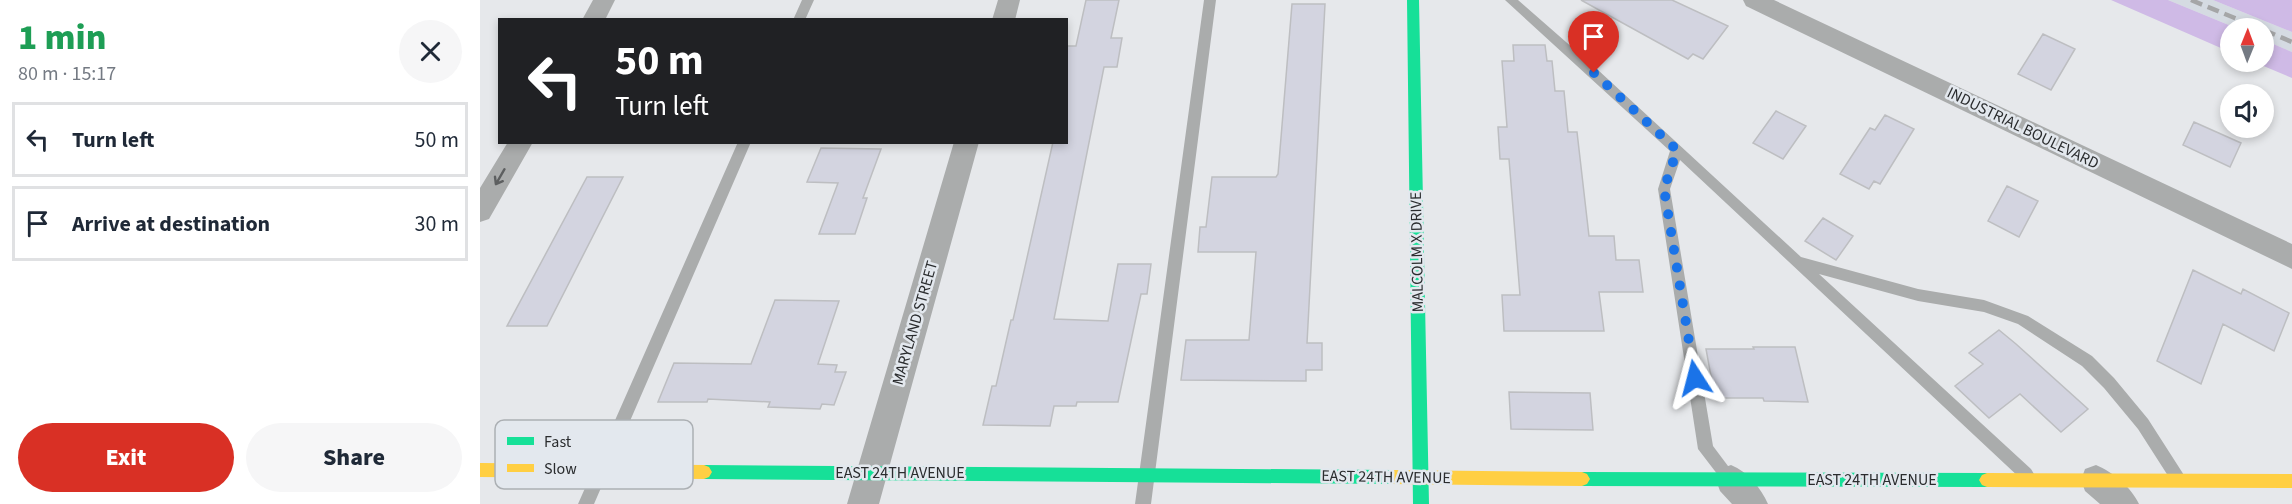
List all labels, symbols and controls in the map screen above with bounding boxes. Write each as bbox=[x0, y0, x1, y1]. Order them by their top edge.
pin bbox=[1568, 11, 1619, 73]
text: 1 min bbox=[18, 12, 106, 63]
north arrow bbox=[2220, 18, 2274, 72]
map controls bbox=[2220, 18, 2274, 138]
button: close bbox=[399, 20, 462, 83]
icon: arrive bbox=[1577, 20, 1610, 53]
text: 50 m bbox=[615, 31, 704, 91]
icon: left bbox=[516, 42, 594, 120]
text: 80 m · 15:17 bbox=[18, 60, 116, 88]
street label: INDUSTRIAL BOULEVARD bbox=[1943, 82, 2103, 174]
button: sound bbox=[2220, 84, 2274, 138]
text: Turn left bbox=[615, 87, 709, 126]
icon: left bbox=[21, 123, 54, 156]
text: Turn left bbox=[72, 124, 154, 156]
text: 50 m bbox=[414, 124, 459, 156]
one-way arrow bbox=[494, 168, 506, 185]
street label: MALCOLM X DRIVE bbox=[1405, 191, 1429, 313]
icon: arrive bbox=[21, 207, 54, 240]
text: Arrive at destination bbox=[72, 208, 270, 240]
text: 30 m bbox=[414, 208, 459, 240]
street label: MARYLAND STREET bbox=[887, 258, 943, 388]
position arrow bbox=[1663, 346, 1727, 410]
legend bbox=[495, 420, 693, 489]
button: Exit bbox=[18, 423, 234, 492]
button: Share bbox=[246, 423, 462, 492]
text: Fast bbox=[544, 431, 572, 453]
text: Slow bbox=[544, 458, 577, 480]
street label: EAST 24TH AVENUE bbox=[835, 462, 965, 484]
street label: EAST 24TH AVENUE bbox=[1321, 465, 1451, 489]
street label: EAST 24TH AVENUE bbox=[1807, 469, 1937, 491]

